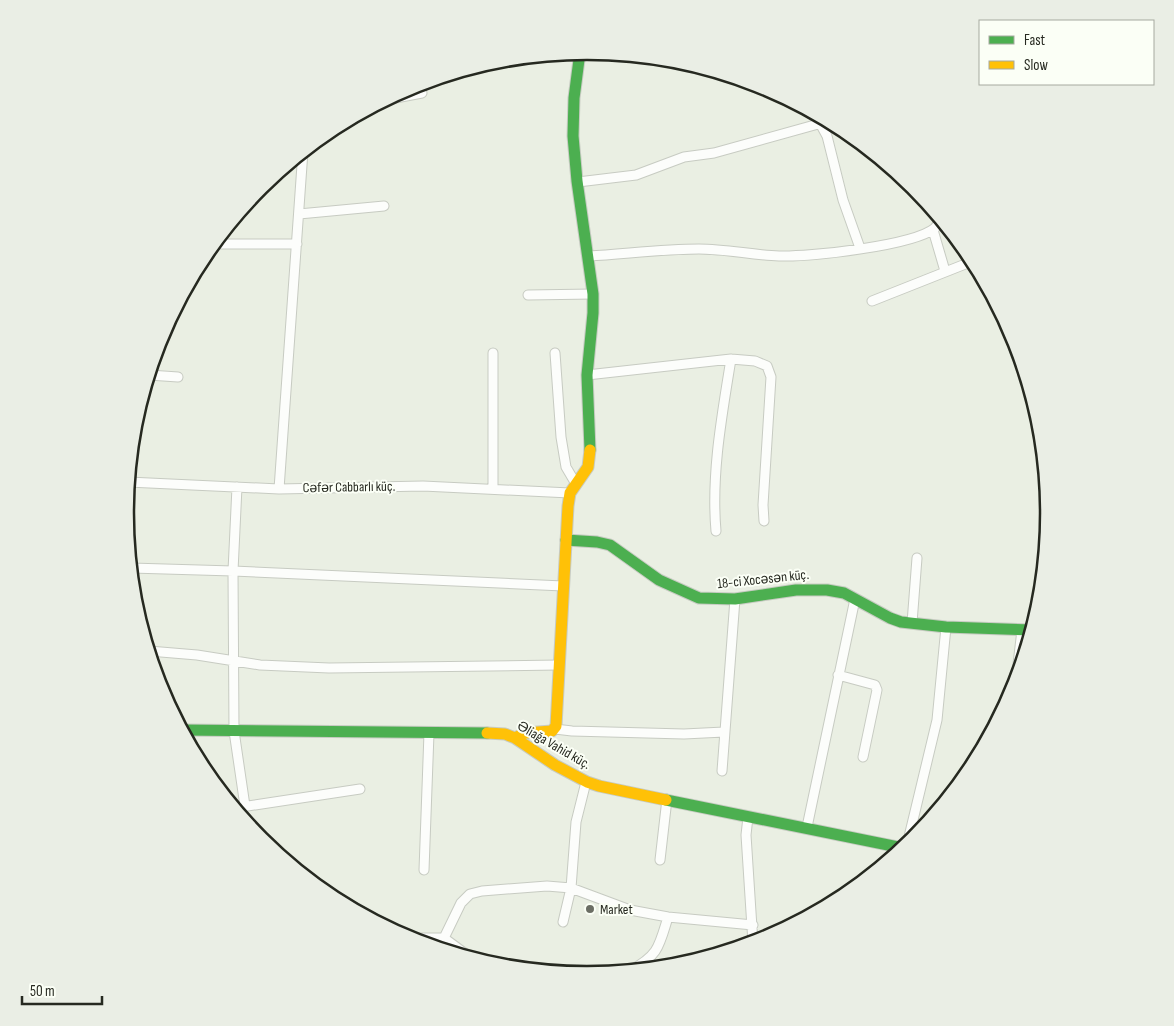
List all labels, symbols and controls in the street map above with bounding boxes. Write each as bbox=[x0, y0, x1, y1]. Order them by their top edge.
legend bbox=[979, 20, 1154, 85]
text: Fast bbox=[1024, 31, 1046, 50]
text: Slow bbox=[1024, 56, 1048, 75]
street label: Cəfər Cabbarlı küç. bbox=[302, 478, 396, 496]
street label: 18-ci Xocəsən küç. bbox=[716, 566, 810, 592]
street label: Əliağa Vahid küç. bbox=[514, 717, 594, 773]
place label: Market bbox=[600, 901, 633, 918]
marker: Market bbox=[584, 903, 596, 915]
scale bar bbox=[22, 974, 102, 1006]
text: 50 m bbox=[30, 982, 55, 1001]

